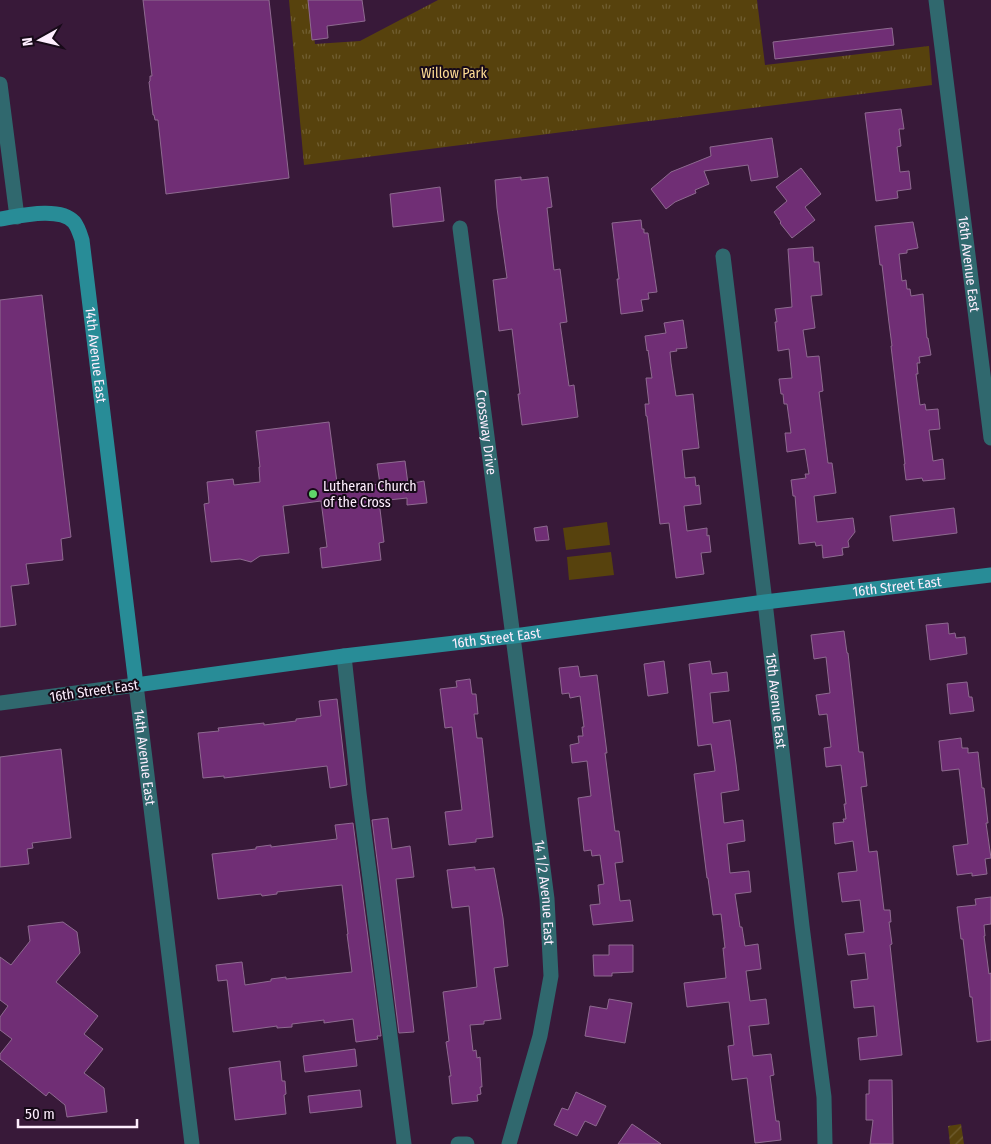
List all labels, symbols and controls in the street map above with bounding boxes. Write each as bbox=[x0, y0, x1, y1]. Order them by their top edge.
north arrow bbox=[15, 15, 65, 65]
text: N bbox=[19, 36, 37, 47]
park label: Willow Park bbox=[421, 65, 487, 82]
street label: 16th Avenue East bbox=[955, 215, 984, 313]
street label: 14th Avenue East bbox=[82, 306, 110, 404]
street label: Crossway Drive bbox=[473, 389, 500, 476]
place label: Lutheran Church of the Cross bbox=[323, 478, 417, 511]
marker: Lutheran Church of the Cross bbox=[307, 488, 319, 500]
street label: 16th Street East bbox=[852, 572, 943, 600]
street label: 16th Street East bbox=[451, 624, 542, 652]
street label: 15th Avenue East bbox=[762, 652, 790, 750]
street label: 16th Street East bbox=[49, 676, 140, 706]
street label: 14th Avenue East bbox=[131, 708, 159, 807]
street label: 14 1/2 Avenue East bbox=[531, 839, 558, 946]
scale bar bbox=[18, 1096, 136, 1128]
text: 50 m bbox=[25, 1105, 55, 1123]

